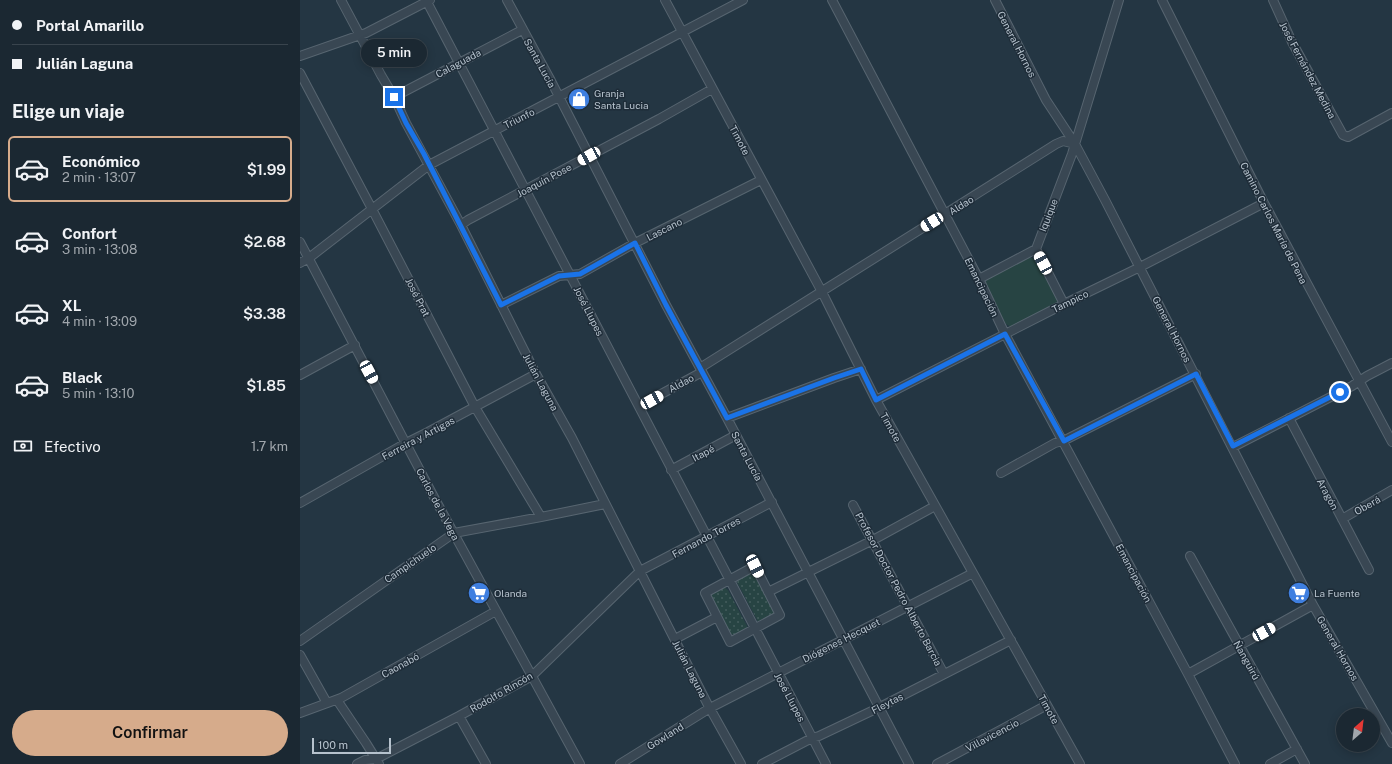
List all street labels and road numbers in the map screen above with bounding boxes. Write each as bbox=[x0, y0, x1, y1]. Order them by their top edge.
street label: General Hornos bbox=[995, 9, 1039, 79]
street label: José Fernández Medina bbox=[1277, 19, 1339, 121]
street label: Santa Lucía bbox=[522, 36, 558, 90]
street label: Calaguada bbox=[433, 46, 483, 80]
street label: Triunfo bbox=[502, 105, 537, 131]
street label: Timote bbox=[727, 123, 753, 157]
street label: Joaquín Pose bbox=[515, 160, 574, 199]
street label: Camino Carlos María de Pena bbox=[1238, 160, 1310, 286]
street label: Aldao bbox=[946, 193, 976, 217]
street label: Iquique bbox=[1036, 196, 1060, 233]
street label: Lascano bbox=[644, 215, 684, 243]
street label: Emancipación bbox=[962, 255, 1002, 319]
street label: José Prat bbox=[403, 276, 433, 318]
street label: José Llupes bbox=[571, 284, 607, 338]
street label: Tampico bbox=[1050, 287, 1090, 315]
street label: General Hornos bbox=[1150, 294, 1194, 364]
street label: Julián Laguna bbox=[521, 351, 561, 413]
street label: Aldao bbox=[666, 371, 696, 395]
street label: Timote bbox=[878, 410, 904, 444]
street label: Ferreira y Artigas bbox=[380, 414, 456, 462]
street label: Santa Lucía bbox=[729, 429, 765, 483]
street label: Itapé bbox=[690, 442, 717, 464]
street label: Carlos de la Vega bbox=[414, 466, 462, 542]
street label: Aragón bbox=[1315, 476, 1341, 512]
street label: Oberá bbox=[1352, 493, 1382, 517]
street label: Profesor Doctor Pedro Alberto Barcia bbox=[853, 510, 945, 668]
street label: Fernando Torres bbox=[670, 514, 742, 560]
street label: Campichuelo bbox=[382, 541, 438, 585]
street label: Emancipación bbox=[1114, 542, 1155, 605]
street label: General Hornos bbox=[1315, 613, 1361, 683]
street label: Diógenes Hecquet bbox=[800, 615, 882, 665]
street label: Julián Laguna bbox=[670, 638, 710, 700]
street label: Ñanguirú bbox=[1231, 638, 1263, 682]
street label: Caonabó bbox=[379, 650, 421, 680]
street label: Rodolfo Rincón bbox=[467, 669, 535, 715]
street label: José Llupes bbox=[772, 670, 808, 724]
street label: Fleytas bbox=[869, 690, 905, 716]
street label: Timote bbox=[1036, 692, 1062, 726]
street label: Villavicencio bbox=[963, 716, 1021, 754]
street label: Gowland bbox=[644, 720, 686, 752]

